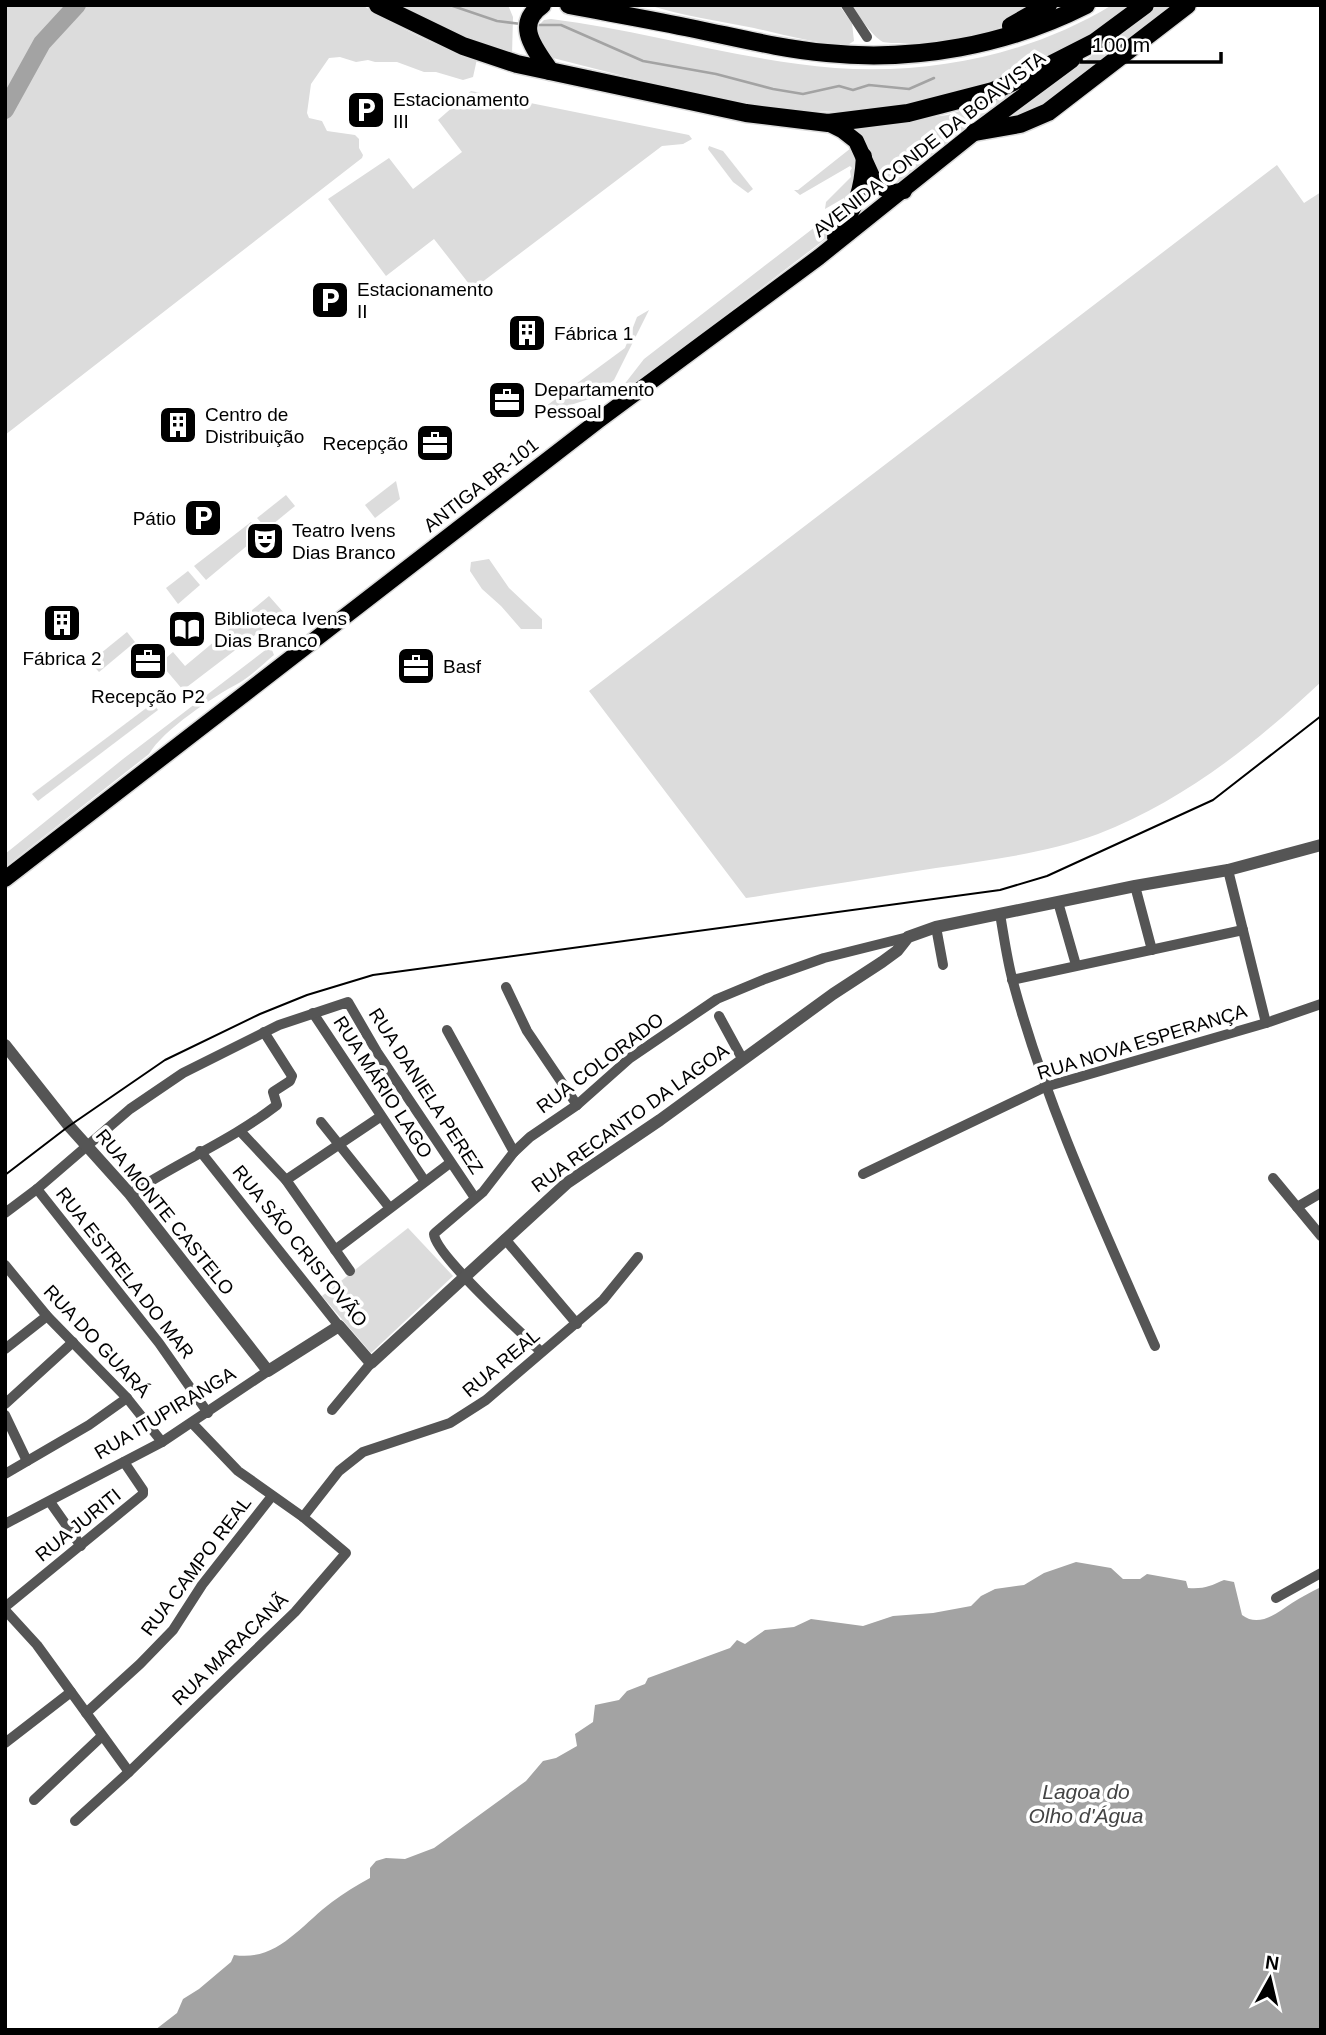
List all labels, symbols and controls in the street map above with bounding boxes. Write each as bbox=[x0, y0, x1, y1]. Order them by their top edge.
scale bar bbox=[1081, 21, 1221, 65]
text: 100 m bbox=[1092, 33, 1150, 56]
street label: AVENIDA CONDE DA BOA VISTA bbox=[809, 47, 1049, 241]
parking icon: Estacionamento III bbox=[345, 89, 387, 131]
place label: Estacionamento III bbox=[393, 89, 529, 132]
parking icon: Estacionamento II bbox=[309, 279, 351, 321]
place label: Estacionamento II bbox=[357, 279, 493, 322]
building icon: Fábrica 1 bbox=[506, 312, 548, 354]
place label: Fábrica 1 bbox=[554, 323, 633, 344]
office icon: Departamento Pessoal bbox=[486, 379, 528, 421]
place label: Departamento Pessoal bbox=[534, 379, 654, 422]
building icon: Centro de Distribuição bbox=[157, 404, 199, 446]
place label: Centro de Distribuição bbox=[205, 404, 304, 447]
office icon: Recepção bbox=[414, 422, 456, 464]
place label: Recepção bbox=[322, 433, 408, 454]
street label: ANTIGA BR-101 bbox=[420, 434, 542, 536]
parking icon: Pátio bbox=[182, 497, 224, 539]
place label: Pátio bbox=[133, 508, 176, 529]
theatre icon: Teatro Ivens Dias Branco bbox=[244, 520, 286, 562]
place label: Teatro Ivens Dias Branco bbox=[292, 520, 396, 563]
building icon: Fábrica 2 bbox=[41, 602, 83, 644]
library icon: Biblioteca Ivens Dias Branco bbox=[166, 608, 208, 650]
place label: Biblioteca Ivens Dias Branco bbox=[214, 608, 347, 651]
office icon: Recepção P2 bbox=[127, 640, 169, 682]
office icon: Basf bbox=[395, 645, 437, 687]
place label: Fábrica 2 bbox=[22, 648, 102, 669]
place label: Basf bbox=[443, 656, 482, 677]
place label: Recepção P2 bbox=[91, 686, 205, 707]
street label: RUA NOVA ESPERANÇA bbox=[1035, 1000, 1250, 1084]
street label: RUA DANIELA PEREZ bbox=[365, 1004, 488, 1178]
street label: RUA COLORADO bbox=[533, 1009, 667, 1117]
street label: RUA MÁRIO LAGO bbox=[329, 1012, 437, 1162]
street label: RUA RECANTO DA LAGOA bbox=[527, 1039, 733, 1197]
street label: RUA MONTE CASTELO bbox=[92, 1125, 238, 1299]
street label: RUA SÃO CRISTOVÃO bbox=[228, 1161, 372, 1331]
street label: RUA ESTRELA DO MAR bbox=[52, 1183, 198, 1363]
street label: RUA DO GUARÁ bbox=[40, 1281, 155, 1402]
street label: RUA REAL bbox=[458, 1325, 544, 1401]
street label: RUA ITUPIRANGA bbox=[91, 1363, 239, 1463]
street label: RUA JURITI bbox=[31, 1484, 125, 1566]
street label: RUA CAMPO REAL bbox=[137, 1492, 255, 1640]
street label: RUA MARACANÃ bbox=[168, 1588, 292, 1709]
water label: Lagoa do Olho d'Água bbox=[1029, 1780, 1143, 1827]
north arrow bbox=[1235, 1944, 1305, 2014]
text: N bbox=[1264, 1951, 1281, 1974]

